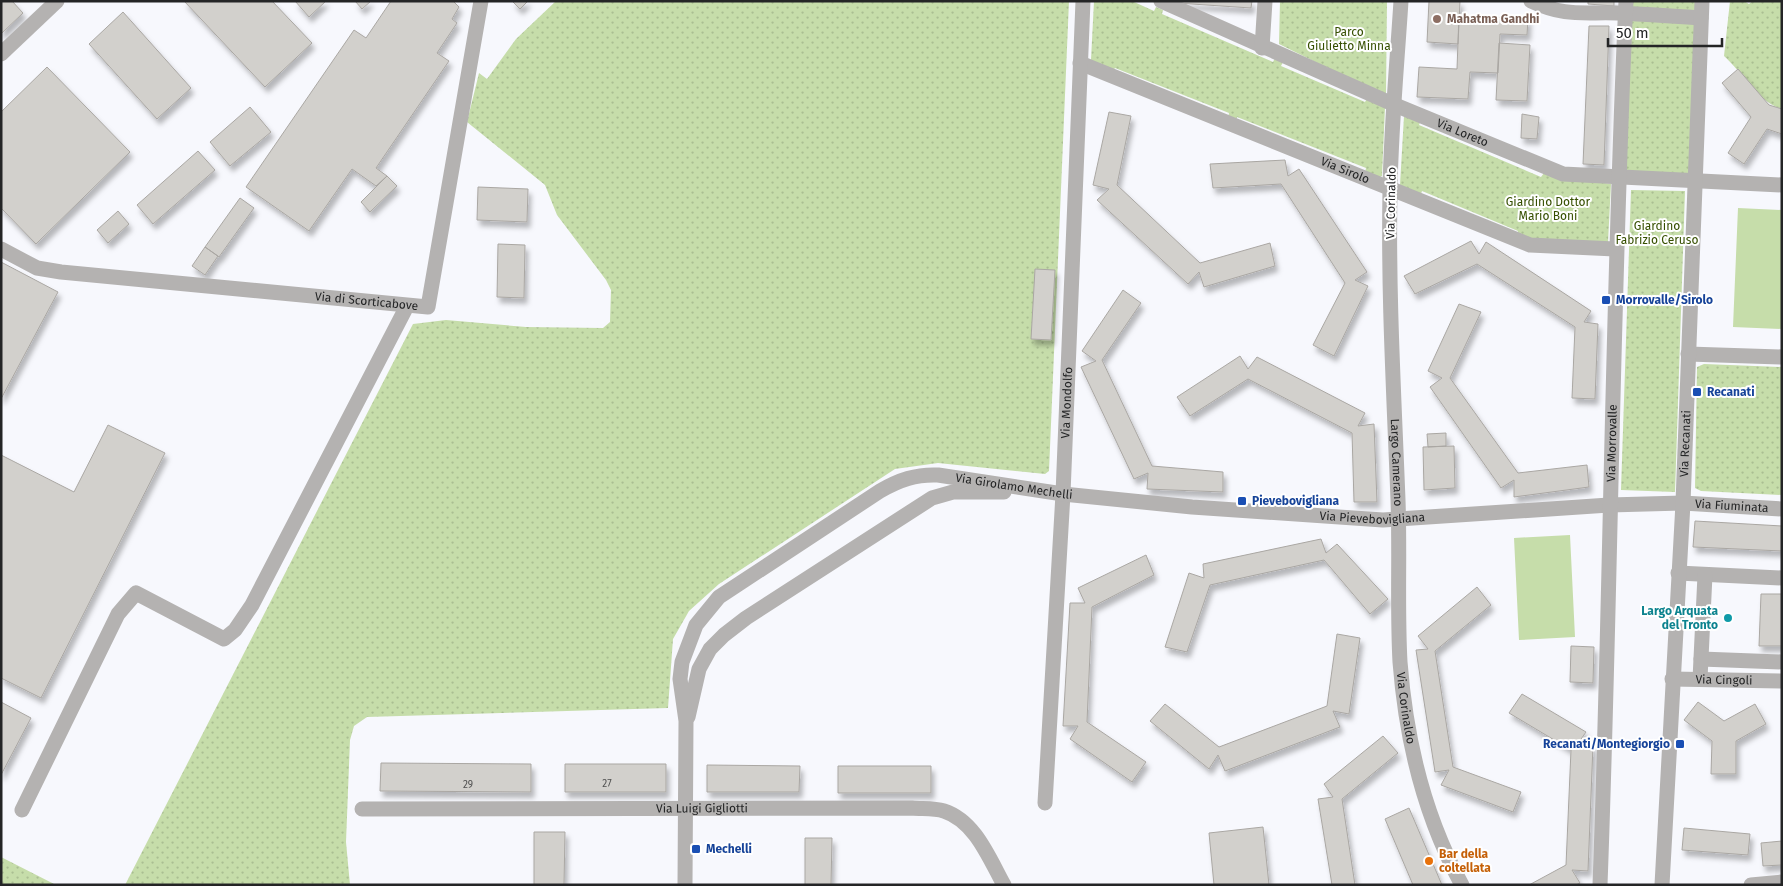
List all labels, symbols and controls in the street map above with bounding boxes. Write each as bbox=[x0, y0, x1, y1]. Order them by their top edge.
place label: Mahatma Gandhi bbox=[1447, 12, 1539, 26]
marker: Mahatma Gandhi bbox=[1431, 13, 1443, 25]
scale bar bbox=[1608, 15, 1722, 47]
text: 50 m bbox=[1616, 24, 1649, 42]
park label: Parco Giulietto Minna bbox=[1307, 25, 1391, 53]
street label: Via Loreto bbox=[1435, 116, 1490, 150]
street label: Via Sirolo bbox=[1319, 154, 1372, 186]
street label: Via Corinaldo bbox=[1383, 167, 1399, 239]
park label: Giardino Dottor Mario Boni bbox=[1506, 195, 1591, 223]
park label: Giardino Fabrizio Ceruso bbox=[1616, 219, 1698, 247]
street label: Via di Scorticabove bbox=[314, 289, 419, 313]
place label: Morrovalle/Sirolo bbox=[1616, 293, 1713, 307]
marker: Morrovalle/Sirolo bbox=[1600, 294, 1612, 306]
street label: Via Mondolfo bbox=[1058, 366, 1075, 439]
place label: Recanati bbox=[1707, 385, 1755, 399]
marker: Recanati bbox=[1691, 386, 1703, 398]
street label: Via Morrovalle bbox=[1604, 404, 1620, 482]
street label: Via Recanati bbox=[1677, 410, 1694, 477]
street label: Largo Camerano bbox=[1388, 418, 1405, 507]
street label: Via Girolamo Mechelli bbox=[954, 471, 1073, 502]
place label: Pievebovigliana bbox=[1252, 494, 1339, 508]
marker: Pievebovigliana bbox=[1236, 495, 1248, 507]
street label: Via Fiuminata bbox=[1695, 497, 1769, 515]
street label: Via Pievebovigliana bbox=[1319, 509, 1426, 527]
place label: Largo Arquata del Tronto bbox=[1641, 604, 1718, 632]
marker: Largo Arquata del Tronto bbox=[1722, 612, 1734, 624]
street label: Via Corinaldo bbox=[1394, 672, 1418, 745]
street label: Via Cingoli bbox=[1695, 672, 1753, 687]
place label: Recanati/Montegiorgio bbox=[1543, 737, 1670, 751]
marker: Recanati/Montegiorgio bbox=[1674, 738, 1686, 750]
house number: 27 bbox=[602, 778, 612, 790]
house number: 29 bbox=[463, 779, 473, 791]
street label: Via Luigi Gigliotti bbox=[656, 801, 748, 815]
place label: Mechelli bbox=[706, 842, 752, 856]
marker: Mechelli bbox=[690, 843, 702, 855]
place label: Bar della coltellata bbox=[1439, 847, 1491, 875]
marker: Bar della coltellata bbox=[1423, 855, 1435, 867]

